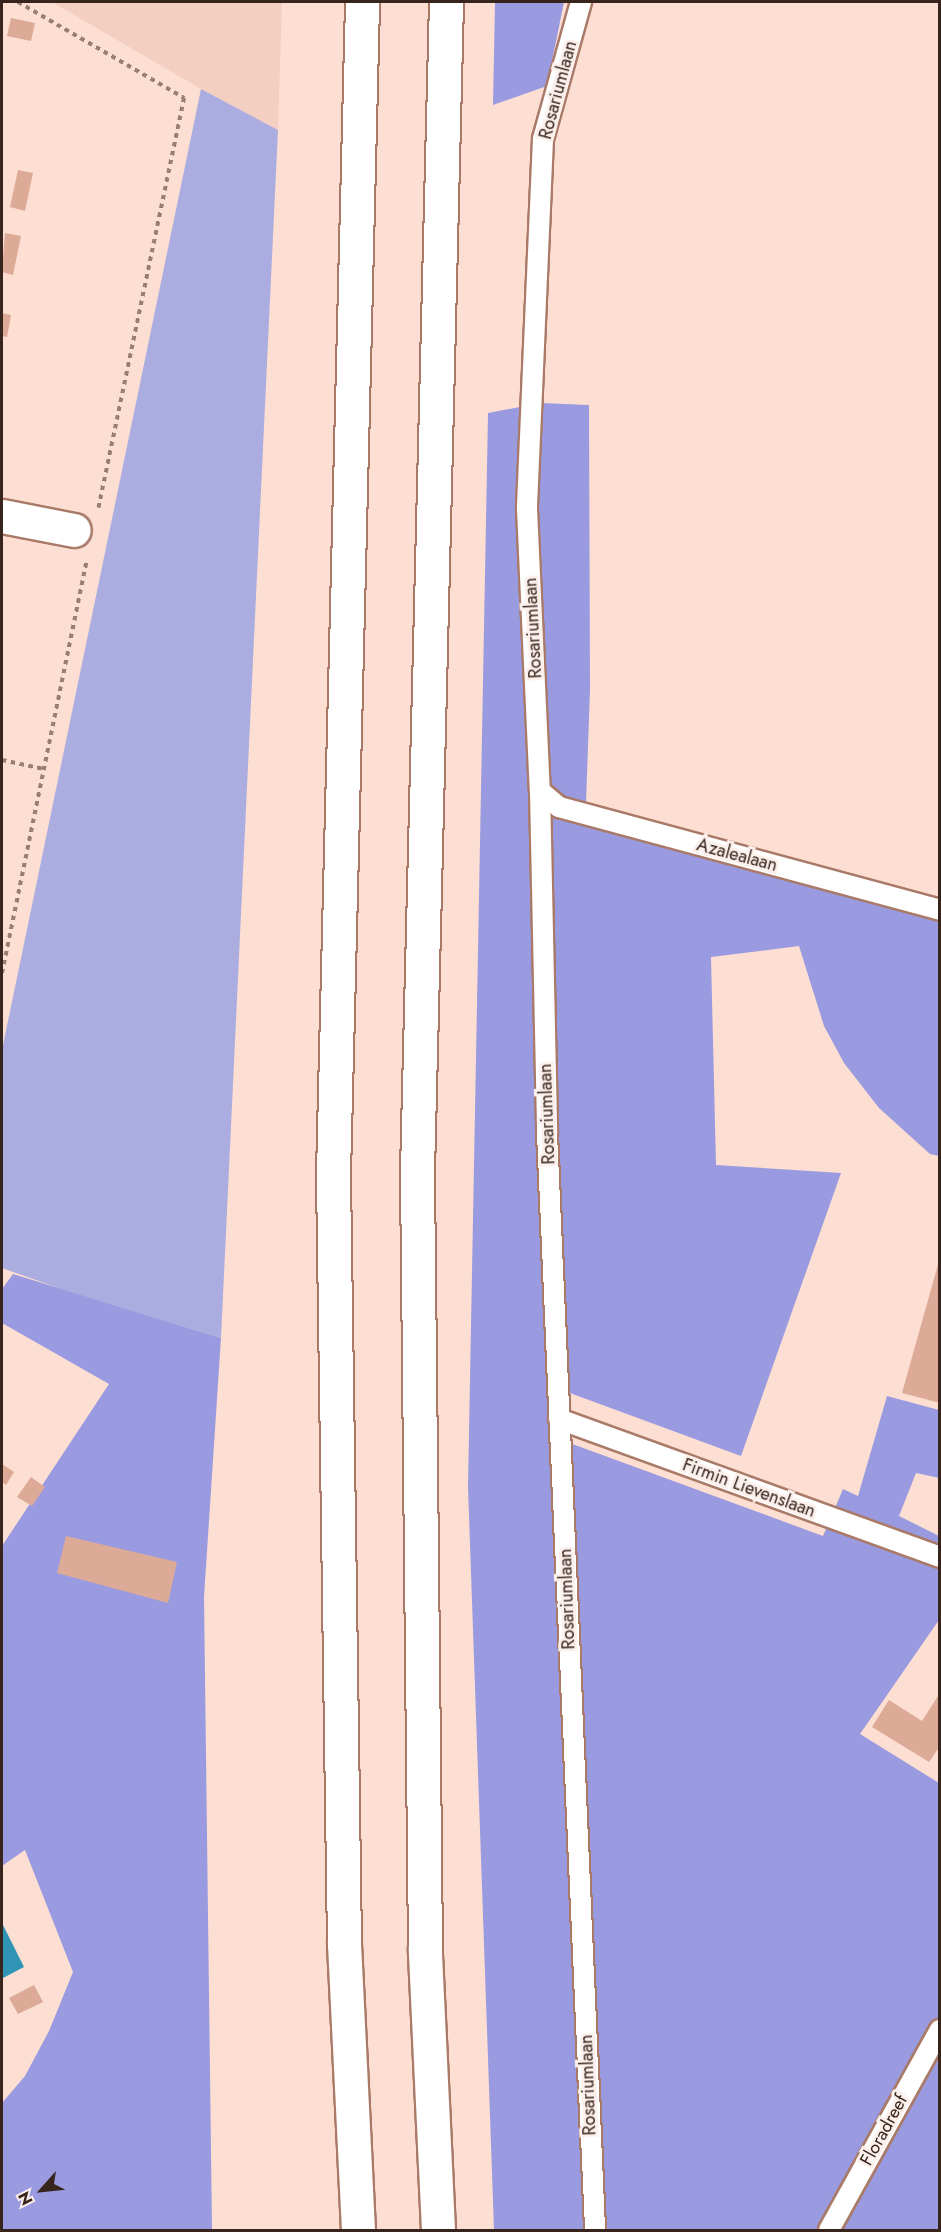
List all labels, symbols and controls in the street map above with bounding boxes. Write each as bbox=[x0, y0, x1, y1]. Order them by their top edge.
street label: Rosariumlaan bbox=[534, 38, 582, 142]
street label: Rosariumlaan bbox=[520, 577, 546, 679]
street label: Azalealaan bbox=[694, 834, 780, 876]
street label: Rosariumlaan bbox=[534, 1063, 560, 1165]
street label: Firmin Lievenslaan bbox=[680, 1454, 818, 1522]
street label: Rosariumlaan bbox=[554, 1548, 580, 1650]
street label: Rosariumlaan bbox=[575, 2034, 601, 2136]
street label: Floradreef bbox=[856, 2091, 912, 2169]
north arrow bbox=[12, 2160, 72, 2220]
text: N bbox=[12, 2188, 39, 2209]

